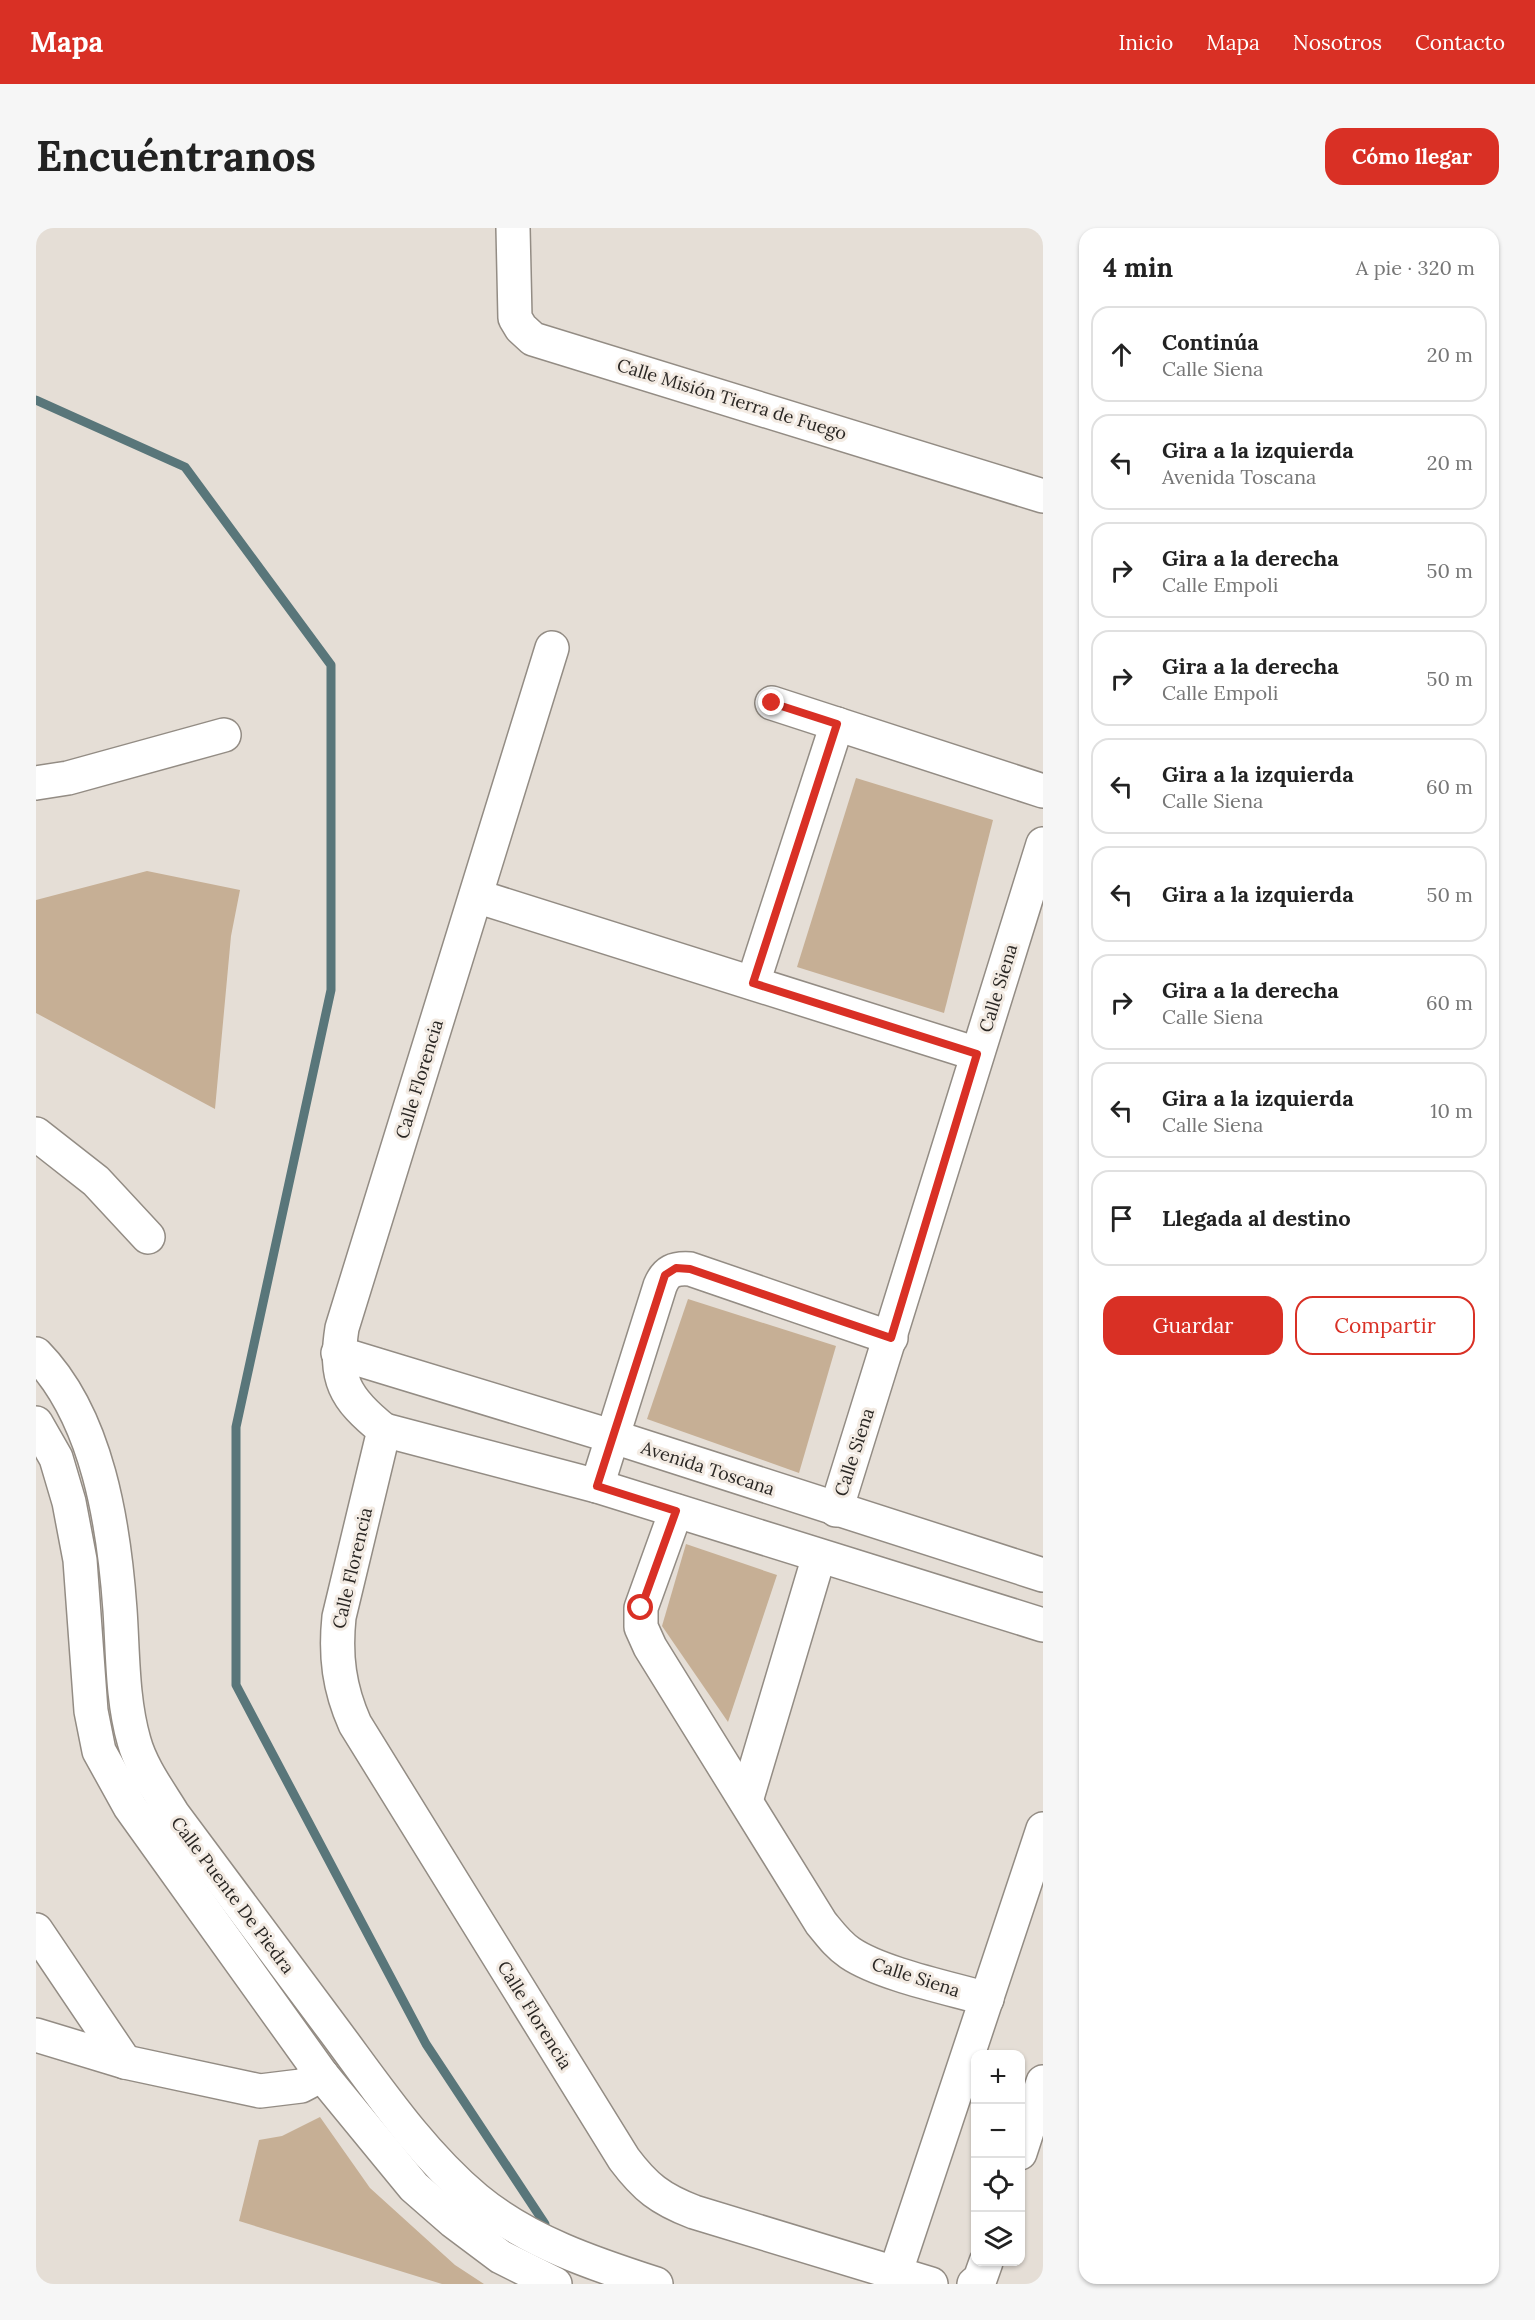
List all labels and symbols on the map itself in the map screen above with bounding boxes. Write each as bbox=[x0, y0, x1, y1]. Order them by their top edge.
street label: Calle Misión Tierra de Fuego bbox=[614, 353, 850, 445]
route end bbox=[758, 689, 784, 715]
street label: Calle Siena bbox=[974, 941, 1022, 1035]
street label: Calle Florencia bbox=[390, 1016, 448, 1142]
street label: Calle Siena bbox=[829, 1405, 879, 1499]
street label: Avenida Toscana bbox=[637, 1435, 778, 1500]
street label: Calle Florencia bbox=[327, 1505, 377, 1631]
route start bbox=[627, 1594, 653, 1620]
street label: Calle Puente De Piedra bbox=[166, 1812, 300, 1978]
street label: Calle Siena bbox=[869, 1952, 963, 2002]
street label: Calle Florencia bbox=[492, 1956, 578, 2074]

